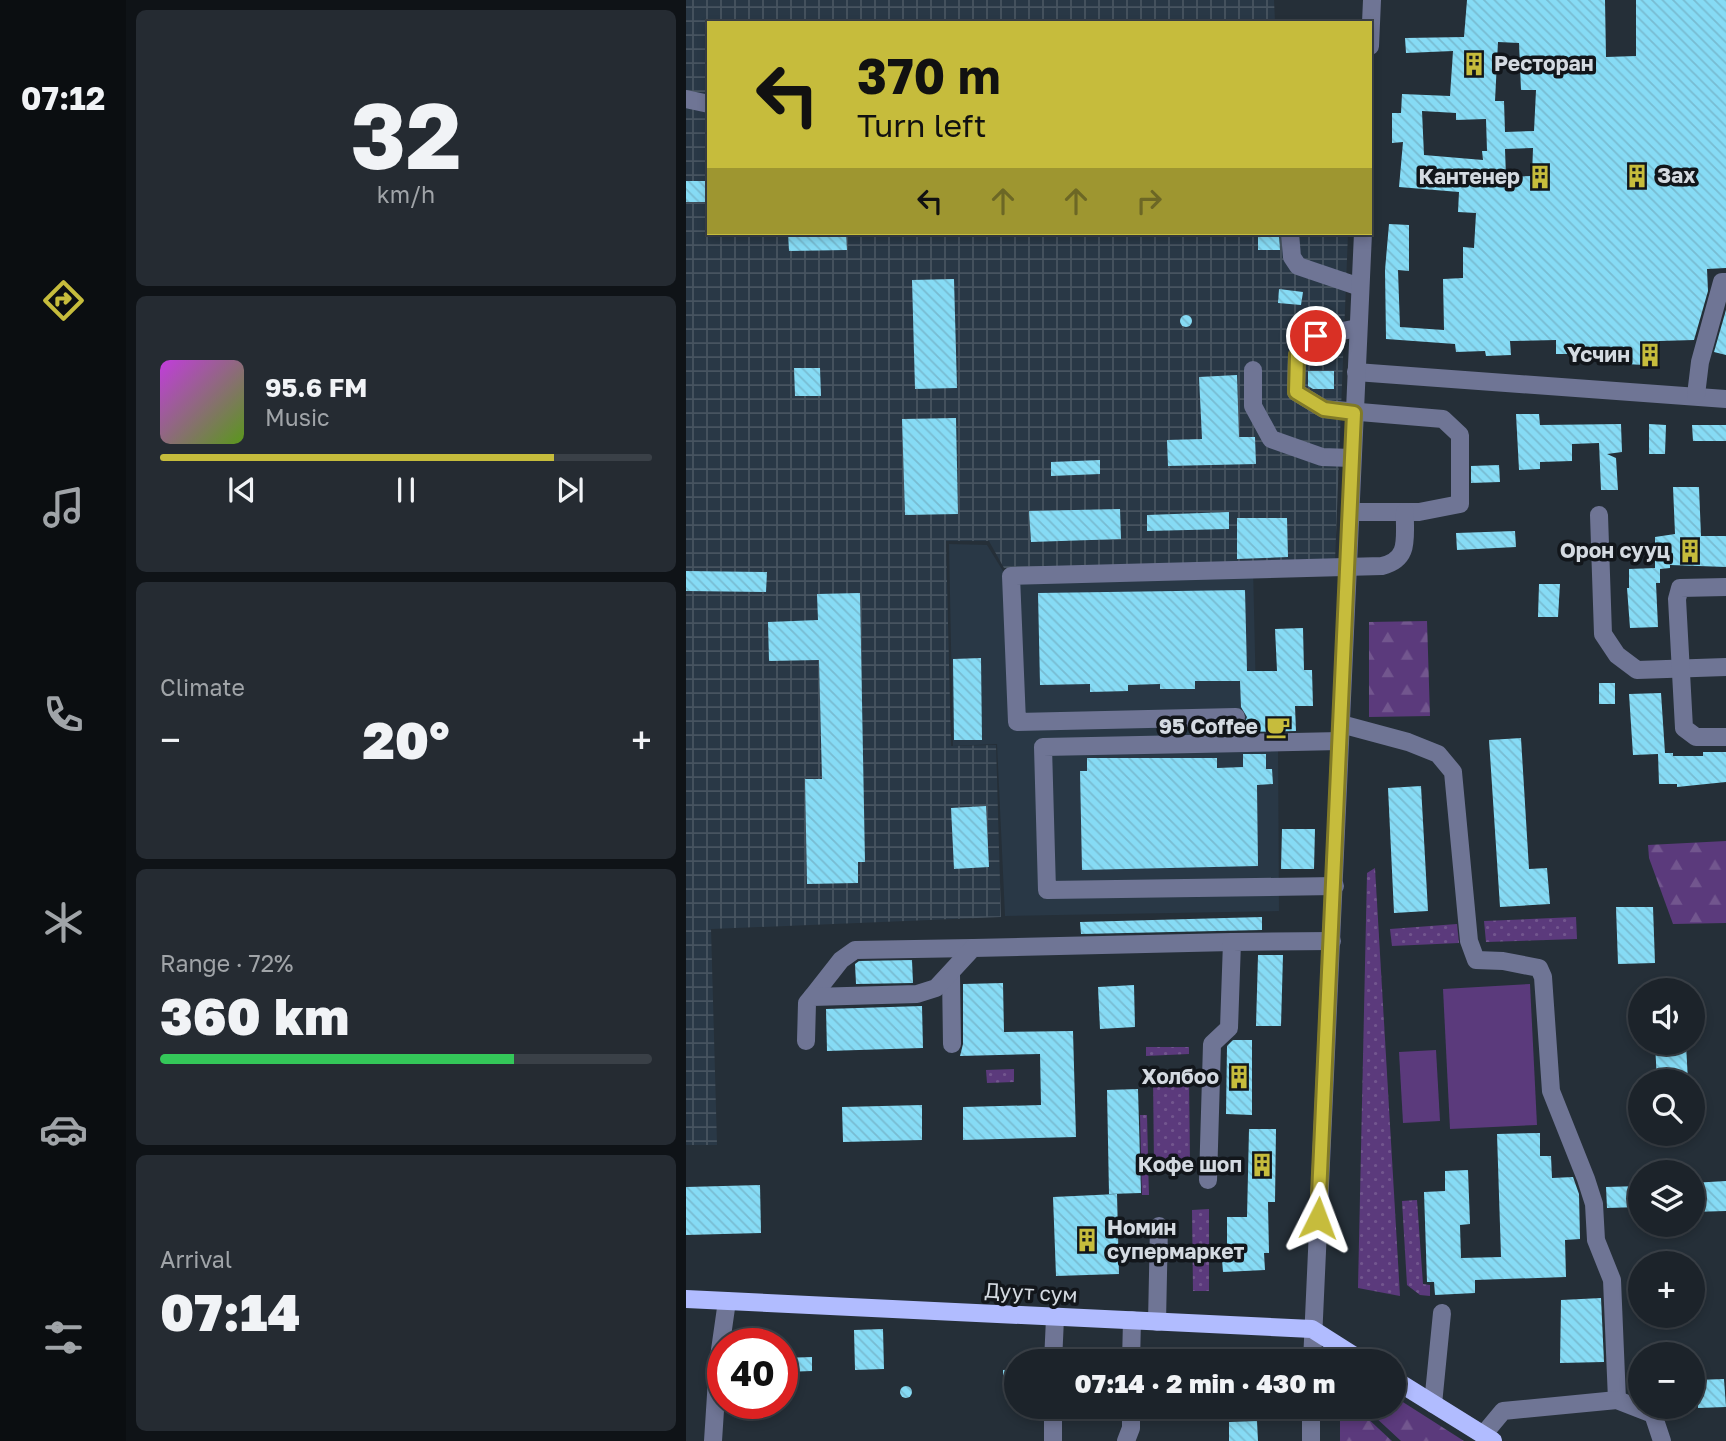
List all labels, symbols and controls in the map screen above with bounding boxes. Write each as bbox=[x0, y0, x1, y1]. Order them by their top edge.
text: 370 m bbox=[857, 46, 1001, 105]
icon: left bbox=[742, 49, 833, 140]
building icon: Ресторан bbox=[1460, 50, 1488, 78]
place label: Ресторан bbox=[1494, 50, 1594, 76]
text: 07:12 bbox=[21, 79, 105, 117]
text: 32 bbox=[350, 80, 462, 189]
text: Turn left bbox=[857, 106, 986, 144]
building icon: Зах bbox=[1623, 162, 1651, 190]
place label: Зах bbox=[1657, 162, 1695, 188]
place label: Кантенер bbox=[1419, 163, 1520, 189]
building icon: Кантенер bbox=[1526, 163, 1554, 191]
text: km/h bbox=[377, 180, 435, 208]
icon: left bbox=[911, 182, 949, 220]
icon: ahead bbox=[984, 182, 1022, 220]
icon: ahead bbox=[1057, 182, 1095, 220]
icon: right bbox=[1130, 182, 1168, 220]
icon: directions bbox=[39, 276, 88, 325]
pin bbox=[1286, 306, 1346, 366]
icon: arrive bbox=[1297, 317, 1335, 355]
place label: Үсчин bbox=[1567, 341, 1630, 367]
building icon: Үсчин bbox=[1636, 341, 1664, 369]
text: 95.6 FM bbox=[265, 372, 367, 403]
text: Music bbox=[265, 403, 330, 431]
icon: previous bbox=[223, 471, 261, 509]
icon: pause bbox=[387, 471, 425, 509]
icon: next bbox=[551, 471, 589, 509]
icon: music bbox=[39, 483, 88, 532]
place label: Орон сууц bbox=[1560, 537, 1670, 563]
building icon: Орон сууц bbox=[1676, 537, 1704, 565]
text: Climate bbox=[160, 673, 245, 701]
icon: phone bbox=[39, 690, 88, 739]
text: 20° bbox=[363, 708, 449, 770]
place label: 95 Coffee bbox=[1159, 713, 1258, 739]
cafe icon: 95 Coffee bbox=[1264, 713, 1292, 741]
text: − bbox=[160, 717, 181, 762]
text: + bbox=[631, 717, 652, 762]
icon: climate bbox=[39, 898, 88, 947]
text: Range · 72% bbox=[160, 949, 293, 977]
map controls bbox=[1628, 978, 1705, 1419]
button: sound bbox=[1628, 978, 1705, 1055]
text: 360 km bbox=[160, 984, 349, 1046]
place label: Холбоо bbox=[1141, 1063, 1219, 1089]
building icon: Холбоо bbox=[1225, 1063, 1253, 1091]
button: search bbox=[1628, 1069, 1705, 1146]
icon: car bbox=[39, 1105, 88, 1154]
place label: Кофе шоп bbox=[1138, 1151, 1242, 1177]
building icon: Кофе шоп bbox=[1248, 1151, 1276, 1179]
button: layers bbox=[1628, 1160, 1705, 1237]
position arrow bbox=[1281, 1181, 1355, 1255]
place label: Номин супермаркет bbox=[1107, 1214, 1244, 1264]
building icon: Номин супермаркет bbox=[1073, 1226, 1101, 1254]
text: Arrival bbox=[160, 1245, 232, 1273]
button: + bbox=[1628, 1251, 1705, 1328]
street label: Дуут сум bbox=[984, 1277, 1078, 1307]
text: 07:14 bbox=[160, 1280, 300, 1342]
icon: filters bbox=[39, 1313, 88, 1362]
speed limit sign: 40 bbox=[707, 1328, 798, 1419]
button: − bbox=[1628, 1342, 1705, 1419]
text: 07:14 · 2 min · 430 m bbox=[1075, 1368, 1335, 1399]

